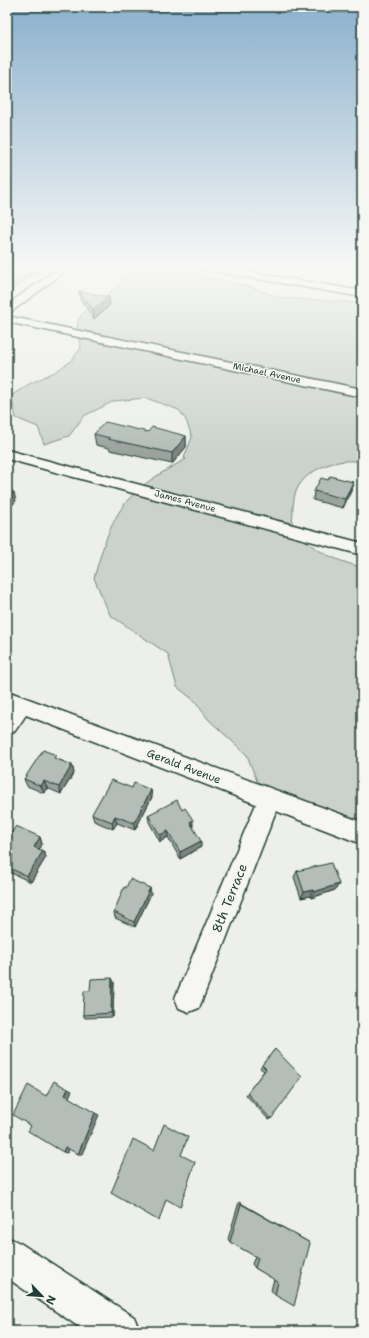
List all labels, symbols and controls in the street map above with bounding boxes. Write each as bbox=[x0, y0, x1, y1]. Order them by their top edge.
street label: Michael Avenue bbox=[232, 360, 302, 386]
street label: James Avenue bbox=[153, 487, 217, 515]
street label: Gerald Avenue bbox=[145, 745, 223, 787]
street label: 8th Terrace bbox=[208, 861, 251, 935]
north arrow bbox=[22, 1276, 62, 1316]
text: N bbox=[42, 1293, 59, 1307]

